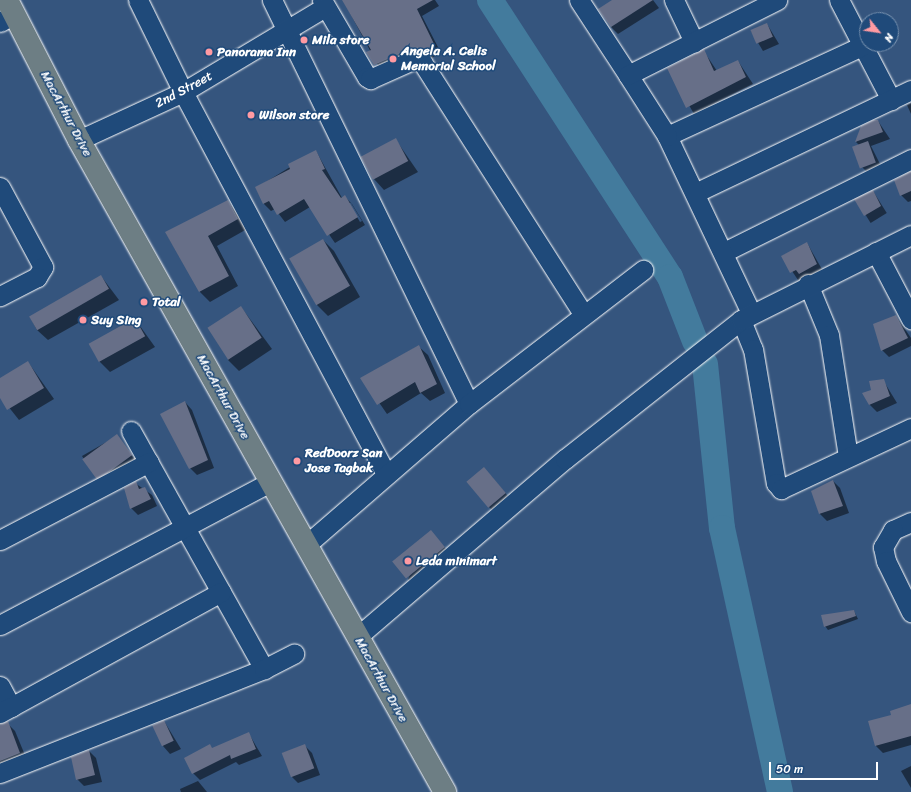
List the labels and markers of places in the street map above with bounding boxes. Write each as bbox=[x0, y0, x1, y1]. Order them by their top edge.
place label: Mila store bbox=[312, 32, 370, 48]
marker: Mila store bbox=[299, 35, 309, 45]
place label: Panorama Inn bbox=[217, 44, 296, 60]
place label: Angela A. Celis Memorial School bbox=[401, 44, 496, 75]
marker: Panorama Inn bbox=[204, 47, 214, 57]
marker: Angela A. Celis Memorial School bbox=[388, 54, 398, 64]
place label: Wilson store bbox=[259, 107, 330, 123]
marker: Wilson store bbox=[246, 110, 256, 120]
place label: Total bbox=[152, 294, 181, 310]
marker: Total bbox=[139, 297, 149, 307]
place label: Suy Sing bbox=[91, 312, 142, 328]
marker: Suy Sing bbox=[78, 315, 88, 325]
place label: RedDoorz San Jose Tagbak bbox=[305, 446, 384, 477]
marker: RedDoorz San Jose Tagbak bbox=[292, 456, 302, 466]
place label: Leda minimart bbox=[416, 553, 497, 569]
marker: Leda minimart bbox=[403, 556, 413, 566]

